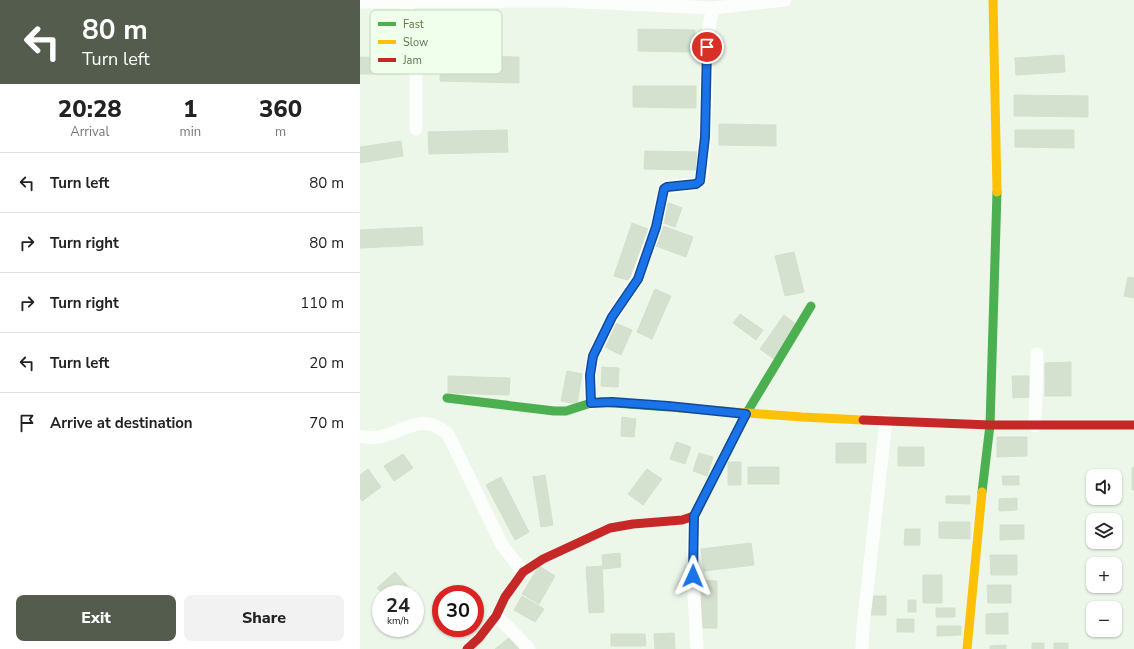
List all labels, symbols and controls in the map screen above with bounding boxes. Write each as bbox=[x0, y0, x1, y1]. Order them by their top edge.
legend bbox=[370, 10, 502, 74]
text: 80 m bbox=[82, 11, 148, 49]
icon: left bbox=[16, 16, 68, 68]
text: Fast bbox=[403, 17, 424, 32]
pin bbox=[690, 30, 724, 64]
text: Slow bbox=[403, 35, 428, 50]
icon: arrive bbox=[696, 36, 718, 58]
text: Turn left bbox=[82, 47, 150, 71]
text: Jam bbox=[402, 53, 422, 68]
text: 20:28 bbox=[58, 93, 122, 125]
text: 1 bbox=[183, 93, 198, 125]
text: 360 bbox=[259, 93, 302, 125]
text: Arrival bbox=[70, 123, 109, 141]
text: min bbox=[180, 123, 201, 141]
text: m bbox=[275, 123, 286, 141]
icon: left bbox=[16, 172, 38, 194]
text: Turn left bbox=[50, 173, 109, 193]
text: 80 m bbox=[309, 173, 344, 193]
icon: right bbox=[16, 232, 38, 254]
text: Turn right bbox=[50, 233, 119, 253]
text: 80 m bbox=[309, 233, 344, 253]
icon: right bbox=[16, 292, 38, 314]
text: Turn right bbox=[50, 293, 119, 313]
text: 110 m bbox=[300, 293, 344, 313]
icon: left bbox=[16, 352, 38, 374]
text: Turn left bbox=[50, 353, 109, 373]
text: 20 m bbox=[309, 353, 344, 373]
icon: arrive bbox=[16, 412, 38, 434]
text: Arrive at destination bbox=[50, 413, 193, 433]
text: 70 m bbox=[309, 413, 344, 433]
map controls bbox=[1086, 469, 1122, 637]
button: sound bbox=[1086, 469, 1122, 505]
button: layers bbox=[1086, 513, 1122, 549]
position arrow bbox=[672, 555, 714, 597]
button: + bbox=[1086, 557, 1122, 593]
speed limit sign: 30 bbox=[432, 585, 484, 637]
text: 24 bbox=[386, 592, 410, 619]
button: Exit bbox=[16, 595, 176, 641]
button: Share bbox=[184, 595, 344, 641]
button: − bbox=[1086, 601, 1122, 637]
text: km/h bbox=[387, 614, 409, 628]

